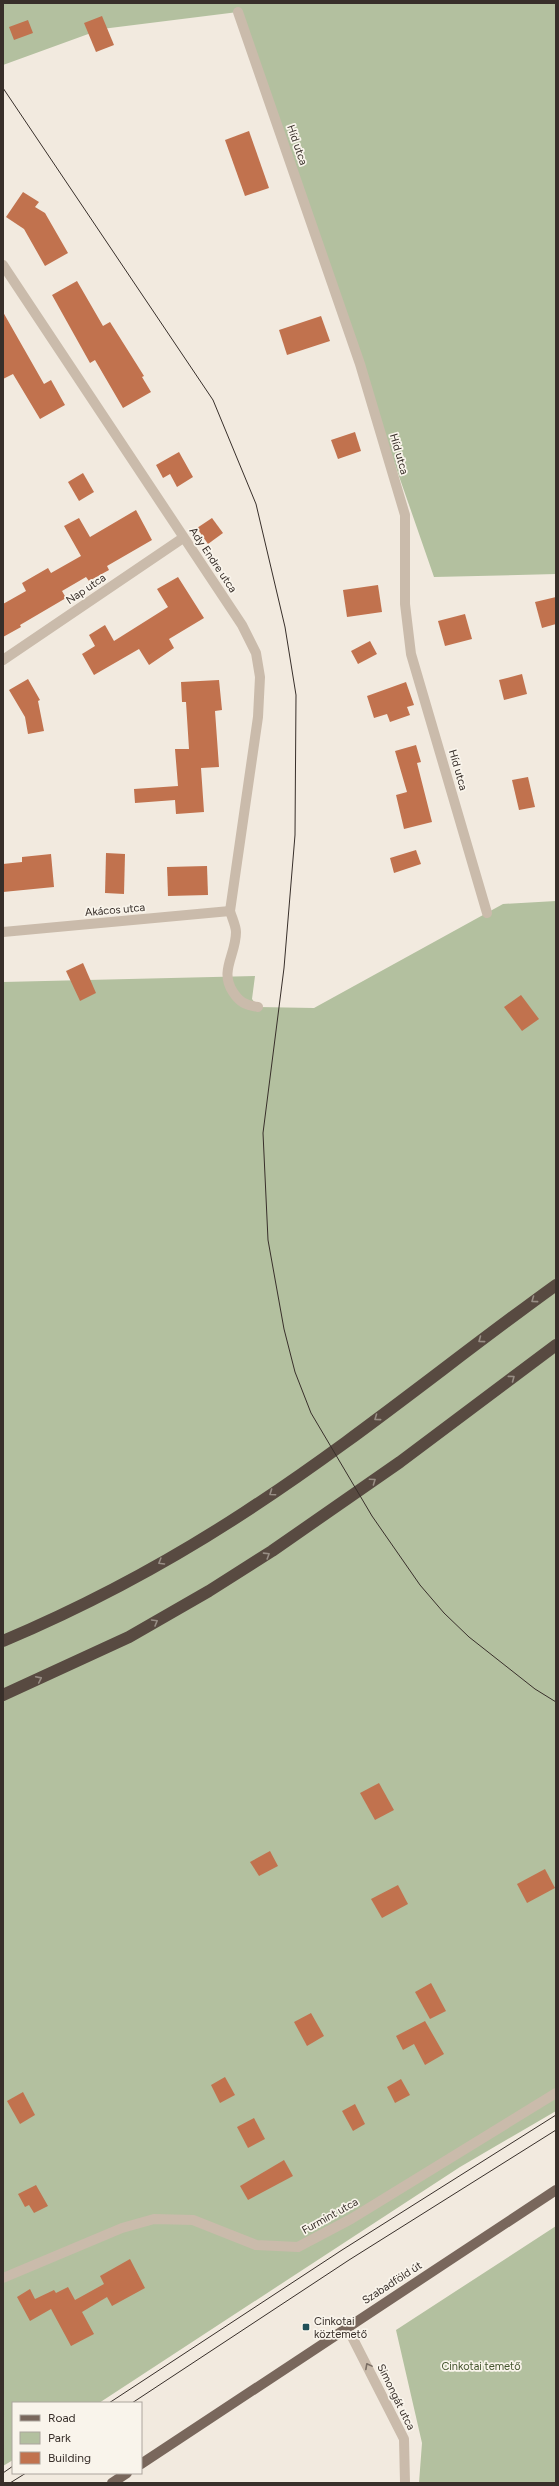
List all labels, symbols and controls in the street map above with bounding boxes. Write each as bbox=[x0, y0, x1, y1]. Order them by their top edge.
street label: Híd utca bbox=[284, 123, 310, 167]
street label: Híd utca bbox=[387, 432, 411, 476]
street label: Ady Endre utca bbox=[186, 525, 240, 595]
street label: Nap utca bbox=[64, 571, 108, 607]
street label: Híd utca bbox=[446, 748, 470, 792]
street label: Akácos utca bbox=[84, 901, 146, 919]
one-way arrow bbox=[532, 1296, 539, 1303]
one-way arrow bbox=[479, 1335, 486, 1342]
one-way arrow bbox=[508, 1376, 515, 1383]
one-way arrow bbox=[375, 1413, 382, 1420]
one-way arrow bbox=[369, 1479, 376, 1486]
one-way arrow bbox=[269, 1488, 276, 1495]
one-way arrow bbox=[263, 1552, 270, 1560]
one-way arrow bbox=[158, 1557, 165, 1564]
one-way arrow bbox=[151, 1620, 159, 1627]
one-way arrow bbox=[34, 1676, 42, 1684]
street label: Furmint utca bbox=[300, 2195, 360, 2237]
street label: Szabadföld út bbox=[360, 2259, 424, 2307]
place label: Cinkotai köztemető bbox=[314, 2315, 367, 2341]
marker: Cinkotai köztemető bbox=[301, 2322, 311, 2332]
park label: Cinkotai temető bbox=[441, 2360, 521, 2373]
street label: Simongát utca bbox=[374, 2362, 418, 2432]
one-way arrow bbox=[366, 2363, 373, 2371]
legend bbox=[12, 2402, 142, 2474]
text: Road bbox=[48, 2411, 76, 2425]
text: Park bbox=[48, 2431, 71, 2445]
text: Building bbox=[48, 2451, 91, 2465]

